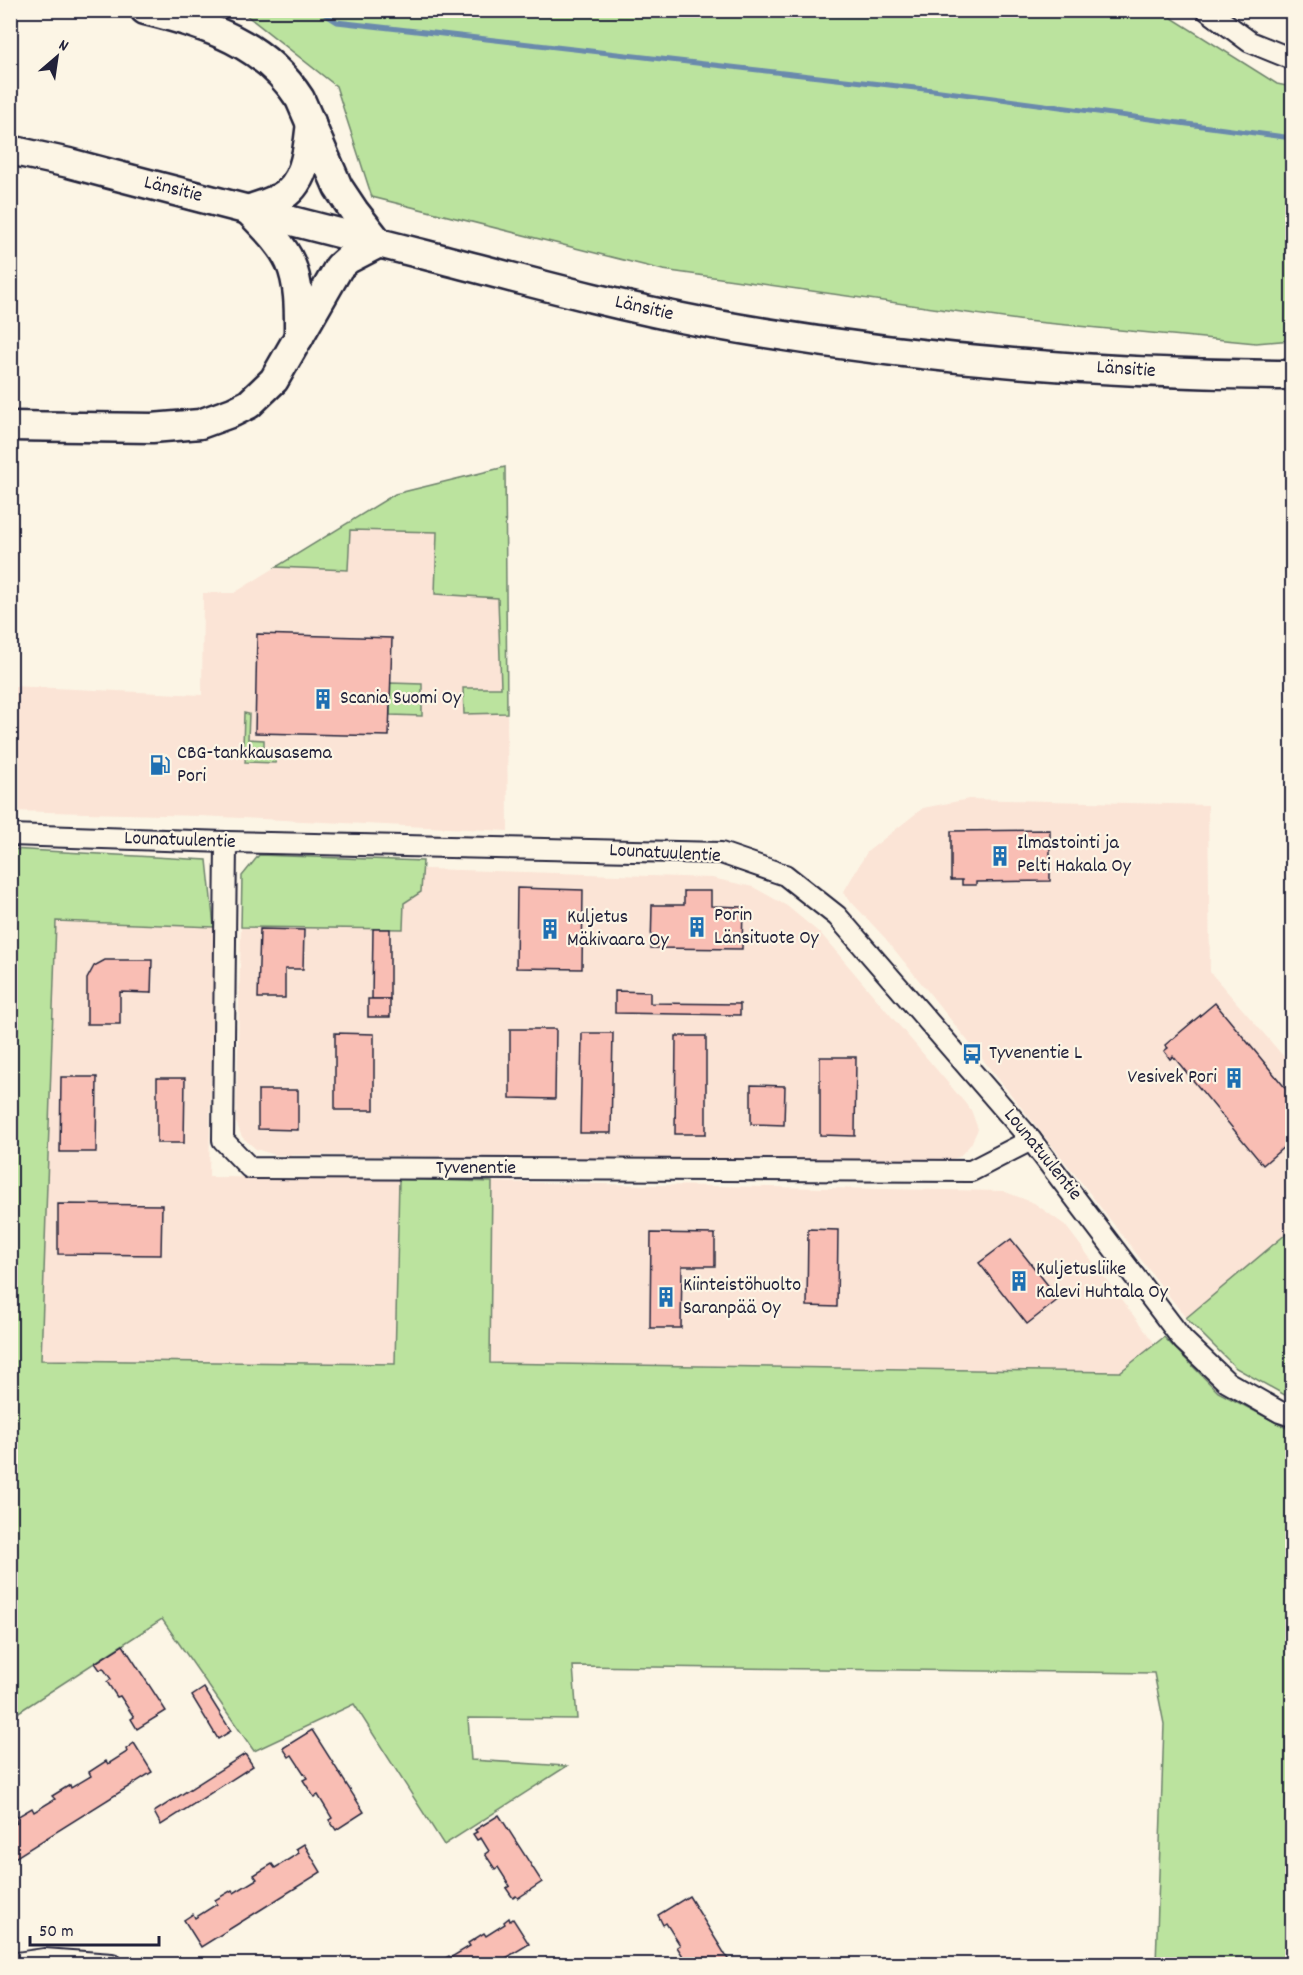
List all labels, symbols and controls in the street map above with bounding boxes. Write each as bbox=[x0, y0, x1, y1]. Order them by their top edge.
north arrow bbox=[27, 27, 87, 87]
text: N bbox=[54, 34, 72, 58]
street label: Länsitie bbox=[141, 169, 205, 211]
street label: Länsitie bbox=[612, 289, 676, 329]
street label: Länsitie bbox=[1095, 354, 1157, 386]
place label: Scania Suomi Oy bbox=[340, 685, 462, 713]
building icon: Scania Suomi Oy bbox=[311, 687, 335, 711]
place label: CBG-tankkausasema Pori bbox=[177, 740, 332, 791]
fuel station icon: CBG-tankkausasema Pori bbox=[148, 753, 172, 777]
street label: Lounatuulentie bbox=[124, 825, 236, 857]
place label: Ilmastointi ja Pelti Hakala Oy bbox=[1017, 830, 1132, 881]
street label: Lounatuulentie bbox=[609, 837, 722, 871]
building icon: Ilmastointi ja Pelti Hakala Oy bbox=[988, 844, 1012, 868]
place label: Porin Länsituote Oy bbox=[714, 902, 820, 953]
place label: Kuljetus Mäkivaara Oy bbox=[567, 904, 670, 955]
building icon: Porin Länsituote Oy bbox=[685, 915, 709, 939]
building icon: Kuljetus Mäkivaara Oy bbox=[538, 917, 562, 941]
place label: Tyvenentie L bbox=[989, 1040, 1082, 1068]
bus stop icon: Tyvenentie L bbox=[960, 1042, 984, 1066]
place label: Vesivek Pori bbox=[1128, 1064, 1217, 1092]
building icon: Vesivek Pori bbox=[1222, 1066, 1246, 1090]
street label: Lounatuulentie bbox=[996, 1103, 1088, 1207]
street label: Tyvenentie bbox=[436, 1155, 516, 1183]
place label: Kuljetusliike Kalevi Huhtala Oy bbox=[1036, 1256, 1169, 1307]
building icon: Kuljetusliike Kalevi Huhtala Oy bbox=[1007, 1269, 1031, 1293]
place label: Kiinteistöhuolto Saranpää Oy bbox=[683, 1272, 801, 1323]
building icon: Kiinteistöhuolto Saranpää Oy bbox=[654, 1285, 678, 1309]
scale bar bbox=[30, 1909, 159, 1947]
text: 50 m bbox=[39, 1920, 74, 1945]

